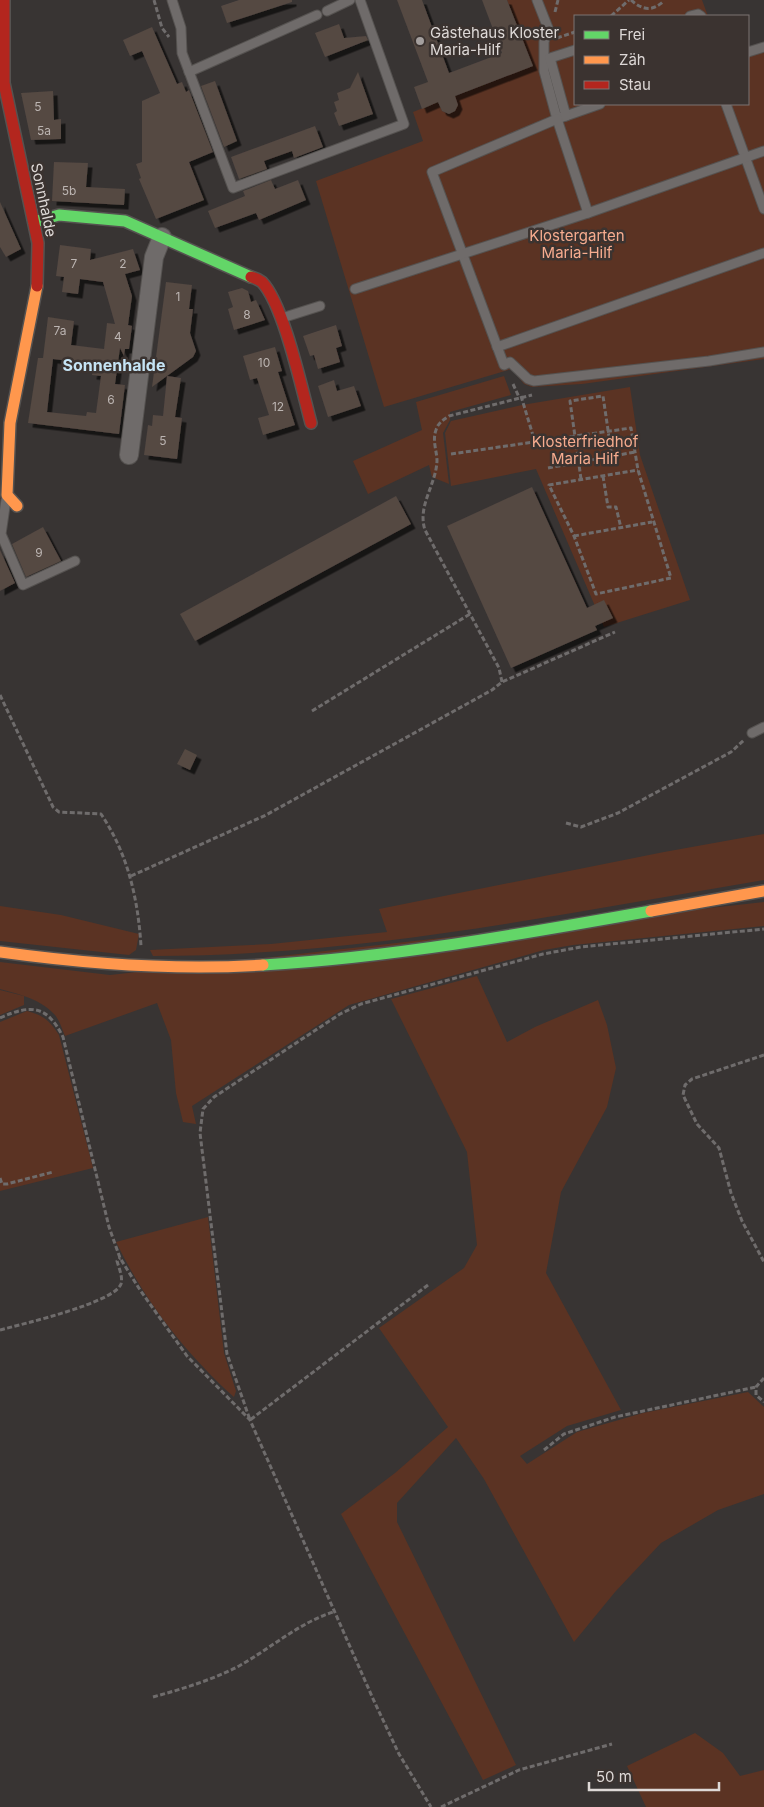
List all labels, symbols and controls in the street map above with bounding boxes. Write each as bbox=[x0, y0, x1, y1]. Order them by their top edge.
legend bbox=[574, 15, 749, 105]
place label: Gästehaus Kloster Maria-Hilf bbox=[430, 23, 559, 59]
text: Frei bbox=[619, 25, 645, 44]
marker: Gästehaus Kloster Maria-Hilf bbox=[414, 35, 426, 47]
text: Zäh bbox=[619, 50, 646, 69]
text: Stau bbox=[619, 75, 651, 94]
house number: 5 bbox=[34, 99, 42, 114]
house number: 5a bbox=[37, 123, 51, 138]
street label: Sonnhalde bbox=[27, 161, 61, 239]
house number: 5b bbox=[62, 183, 76, 198]
park label: Klostergarten Maria-Hilf bbox=[529, 226, 625, 262]
house number: 7 bbox=[71, 256, 78, 271]
house number: 2 bbox=[119, 256, 127, 271]
house number: 1 bbox=[176, 289, 180, 304]
house number: 8 bbox=[243, 307, 251, 322]
house number: 7a bbox=[54, 323, 66, 338]
house number: 4 bbox=[114, 329, 122, 344]
district label: Sonnenhalde bbox=[63, 355, 165, 375]
house number: 10 bbox=[258, 355, 270, 370]
house number: 6 bbox=[107, 392, 115, 407]
house number: 12 bbox=[272, 399, 284, 414]
park label: Klosterfriedhof Maria Hilf bbox=[532, 432, 639, 468]
house number: 5 bbox=[159, 433, 167, 448]
house number: 9 bbox=[35, 545, 43, 560]
scale bar bbox=[589, 1760, 719, 1792]
text: 50 m bbox=[596, 1767, 632, 1786]

